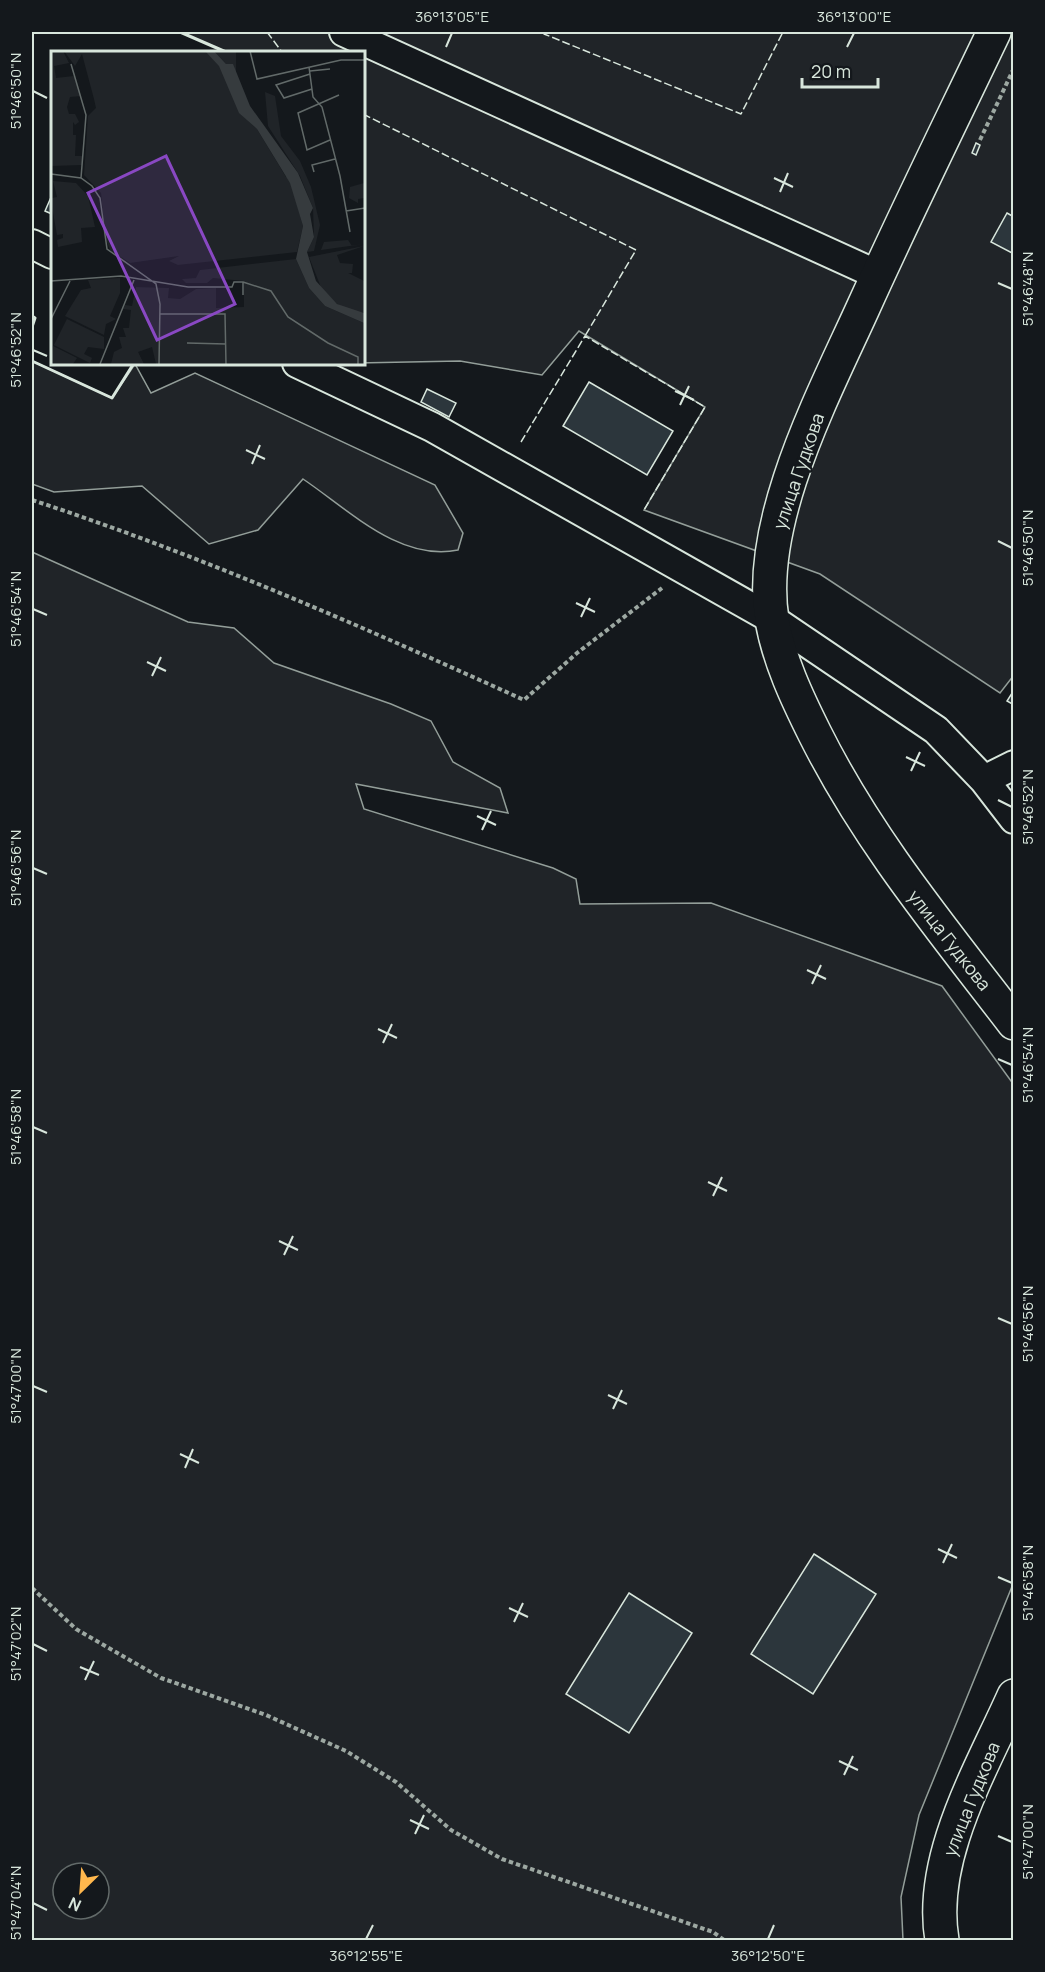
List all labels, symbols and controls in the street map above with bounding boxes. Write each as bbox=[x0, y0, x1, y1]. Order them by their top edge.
text: 36°13'05"E bbox=[415, 6, 489, 27]
text: 36°13'00"E bbox=[817, 6, 891, 27]
inset map bbox=[51, 51, 364, 364]
scale bar bbox=[802, 51, 878, 89]
text: 51°46'50"N bbox=[5, 53, 26, 129]
text: 20 m bbox=[811, 59, 851, 83]
text: 51°46'48"N bbox=[1017, 252, 1038, 326]
text: 51°46'52"N bbox=[5, 312, 26, 388]
street label: улица Гудкова bbox=[767, 410, 829, 532]
text: 51°46'50"N bbox=[1017, 510, 1038, 586]
text: 51°46'54"N bbox=[5, 571, 26, 647]
text: 51°46'52"N bbox=[1017, 769, 1038, 845]
text: 51°46'56"N bbox=[5, 830, 26, 906]
street label: улица Гудкова bbox=[903, 885, 997, 995]
text: 51°46'54"N bbox=[1017, 1027, 1038, 1103]
text: 51°46'58"N bbox=[5, 1089, 26, 1165]
text: 51°46'56"N bbox=[1017, 1286, 1038, 1362]
text: 51°47'00"N bbox=[5, 1348, 26, 1424]
text: 51°46'58"N bbox=[1017, 1545, 1038, 1621]
text: 51°47'02"N bbox=[5, 1607, 26, 1681]
street label: улица Гудкова bbox=[937, 1738, 1005, 1860]
text: 51°47'00"N bbox=[1017, 1804, 1038, 1880]
north arrow bbox=[51, 1861, 111, 1921]
text: 51°47'04"N bbox=[5, 1866, 26, 1940]
text: N bbox=[65, 1892, 85, 1917]
text: 36°12'55"E bbox=[329, 1945, 403, 1966]
text: 36°12'50"E bbox=[731, 1945, 805, 1966]

